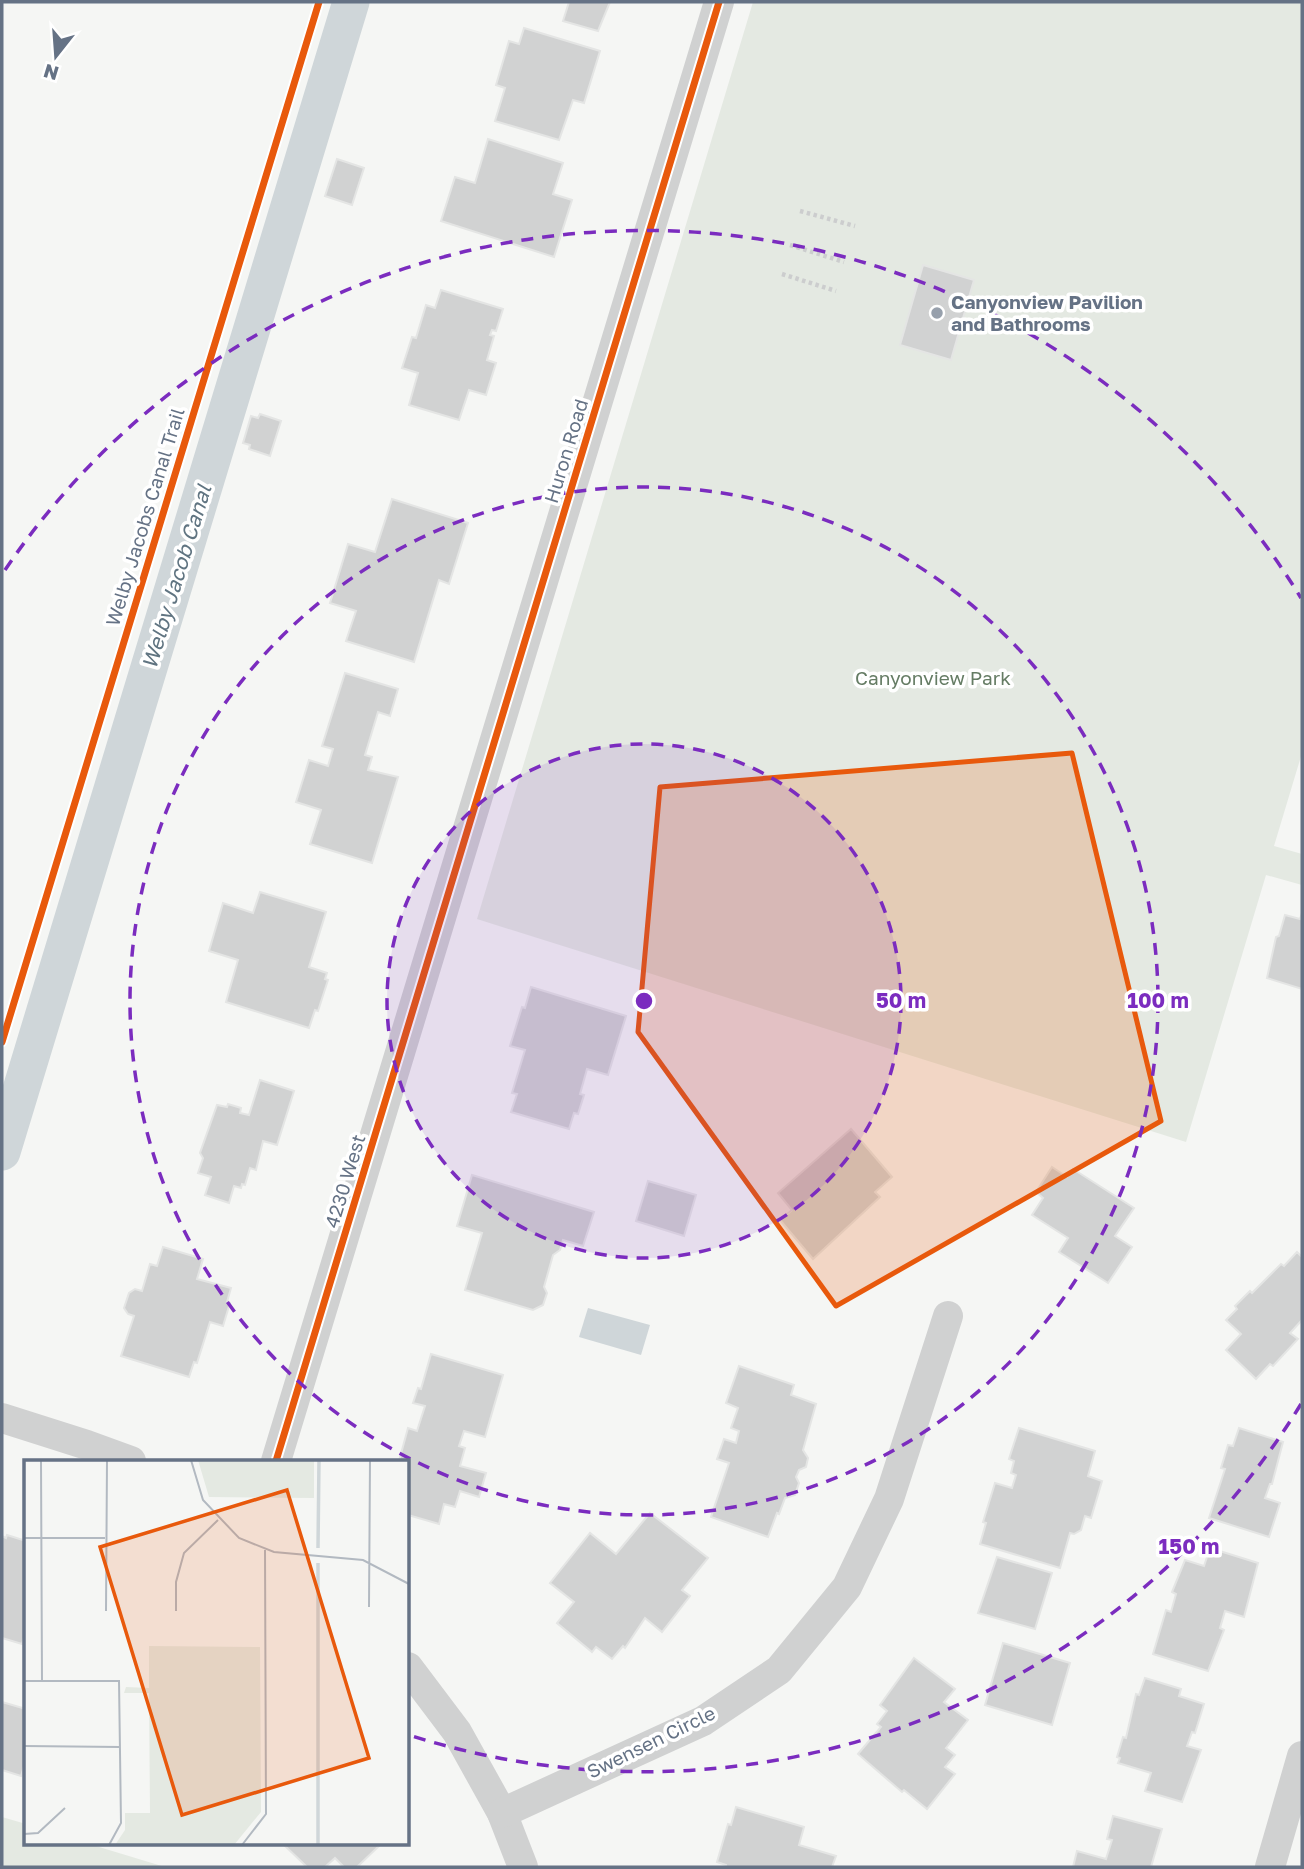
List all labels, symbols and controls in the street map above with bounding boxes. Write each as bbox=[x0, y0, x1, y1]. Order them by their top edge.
north arrow bbox=[21, 21, 91, 91]
text: N bbox=[41, 60, 61, 86]
place label: Canyonview Pavilion and Bathrooms bbox=[951, 290, 1143, 335]
marker: Canyonview Pavilion and Bathrooms bbox=[929, 305, 945, 321]
street label: Huron Road bbox=[539, 396, 592, 506]
street label: Welby Jacobs Canal Trail bbox=[100, 405, 189, 629]
water label: Welby Jacob Canal bbox=[136, 480, 217, 672]
park label: Canyonview Park bbox=[855, 666, 1011, 689]
text: 50 m bbox=[876, 987, 926, 1013]
text: 100 m bbox=[1127, 987, 1189, 1013]
centre of rings bbox=[632, 989, 656, 1013]
street label: 4230 West bbox=[319, 1131, 370, 1230]
inset map bbox=[24, 1460, 410, 1844]
text: 150 m bbox=[1159, 1533, 1219, 1559]
street label: Swensen Circle bbox=[583, 1701, 719, 1783]

